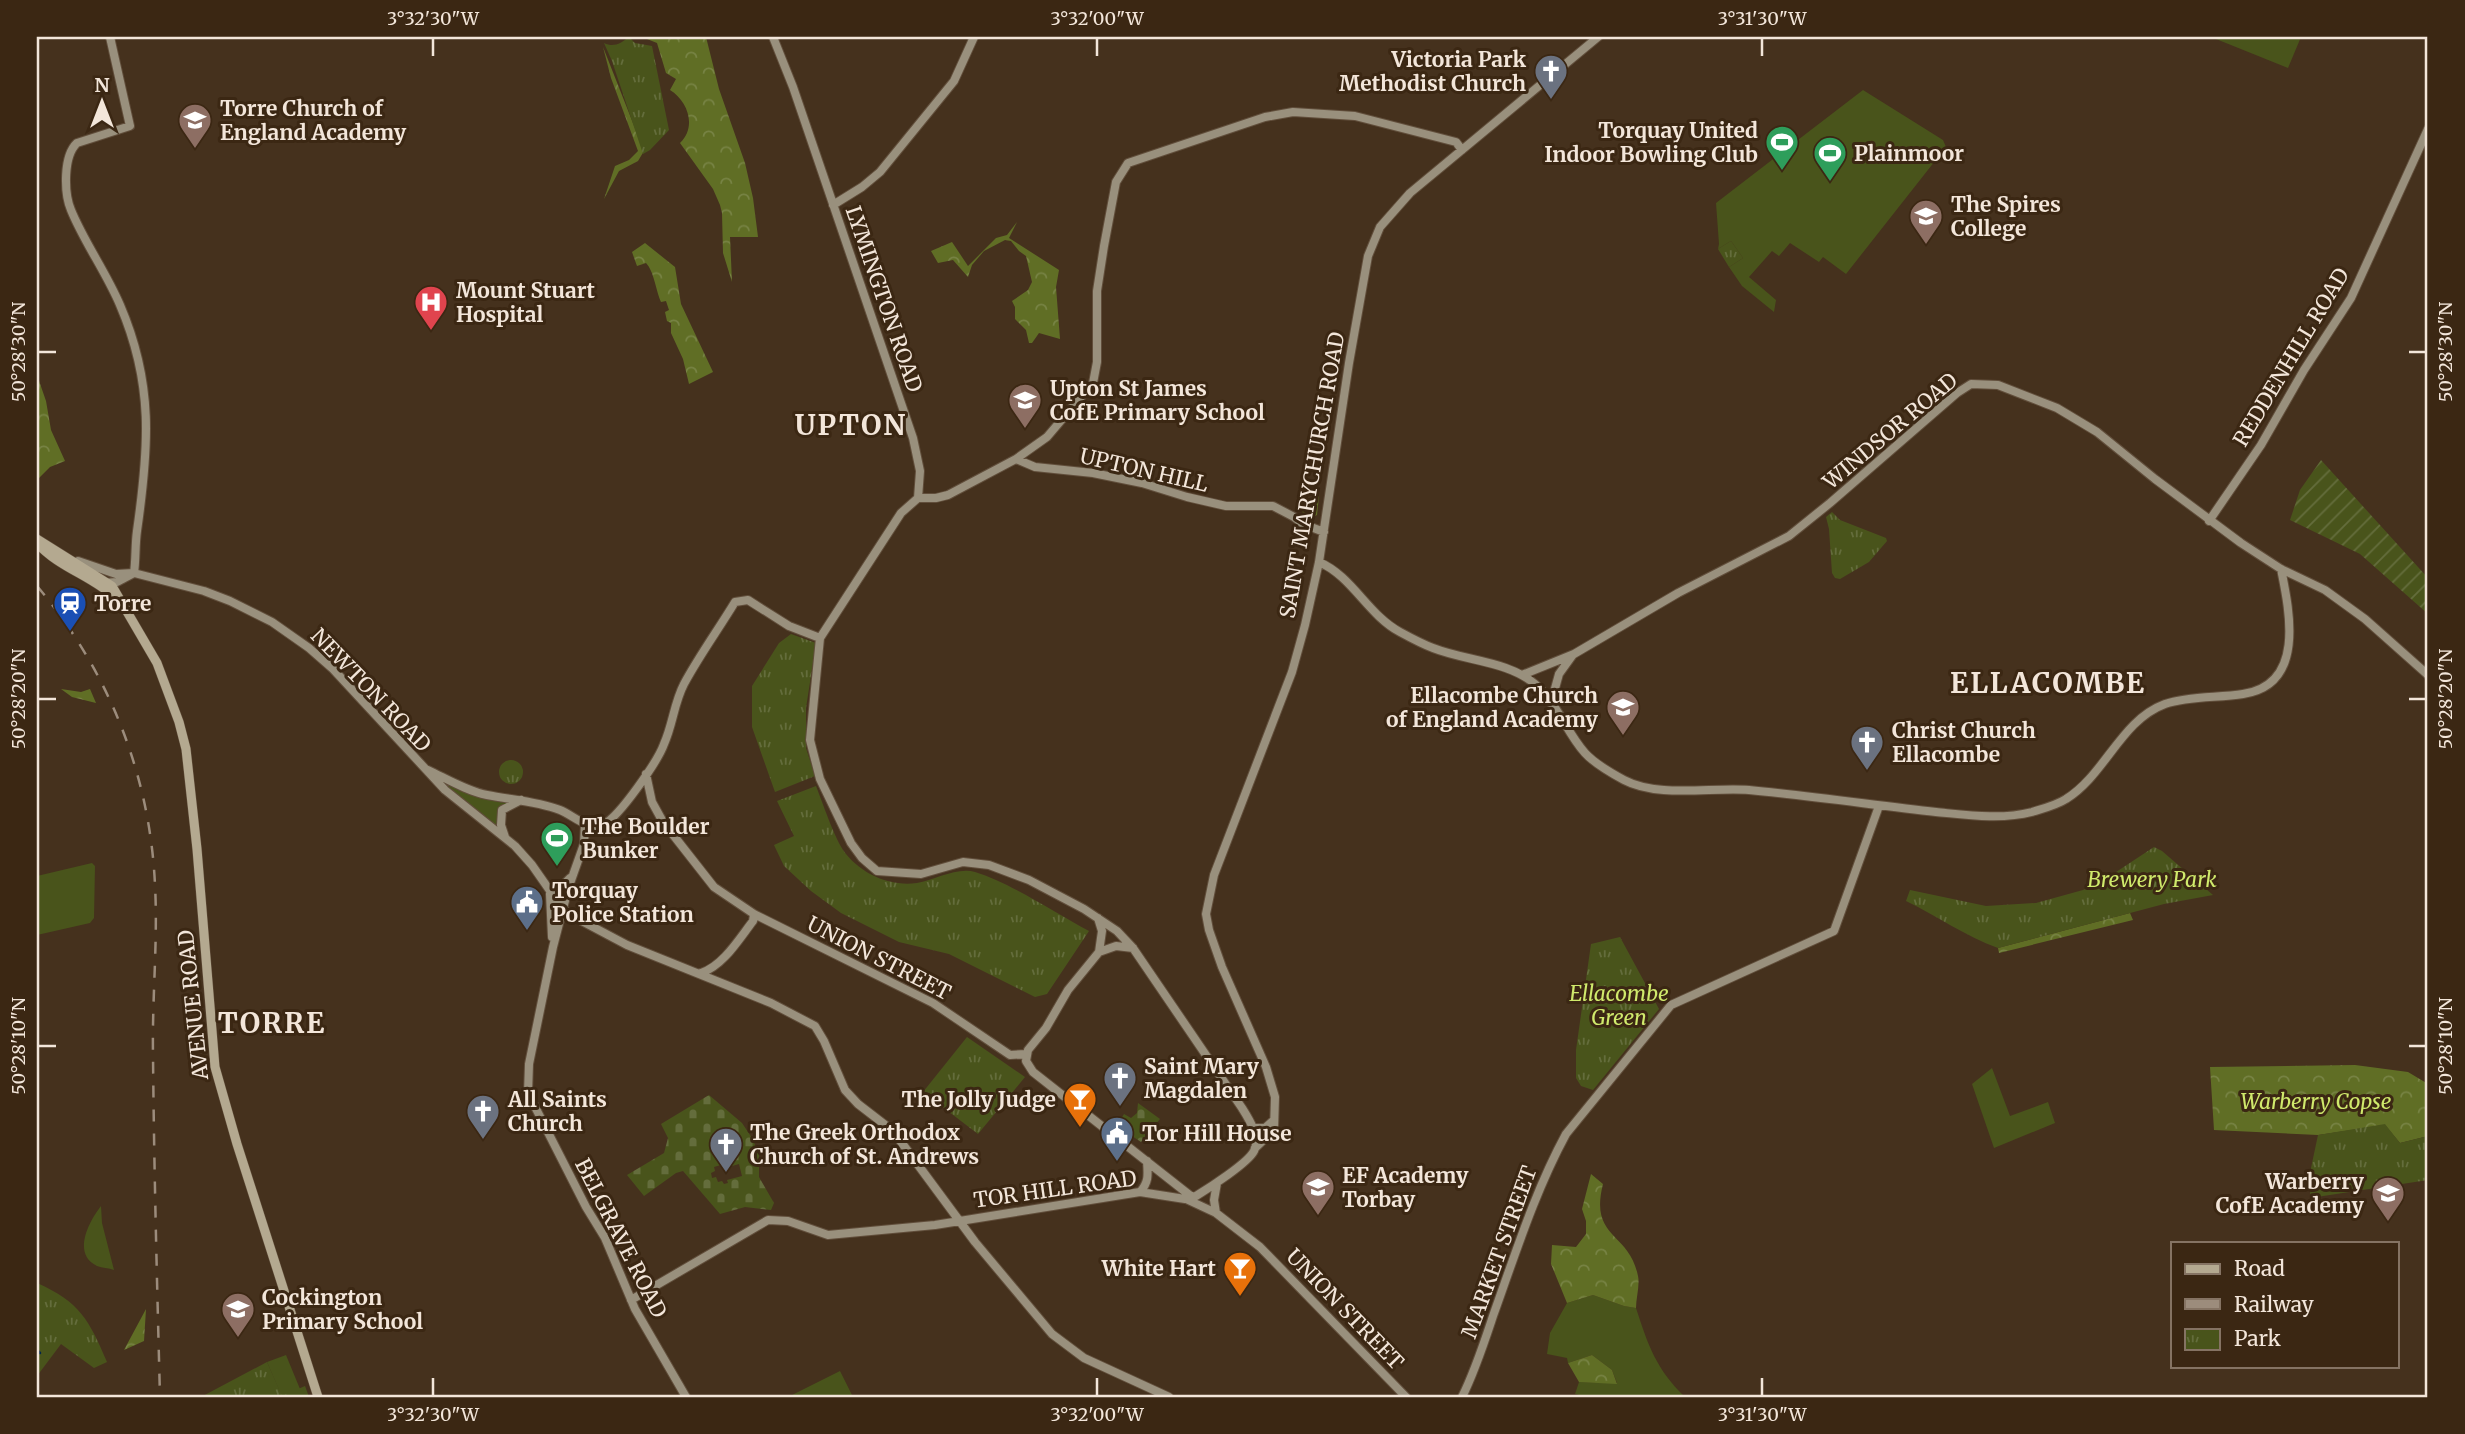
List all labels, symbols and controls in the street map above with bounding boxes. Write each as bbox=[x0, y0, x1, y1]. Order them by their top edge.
text: 3°32'30"W bbox=[387, 7, 480, 30]
text: 3°32'00"W bbox=[1050, 7, 1145, 30]
text: 3°31'30"W bbox=[1718, 7, 1807, 30]
place label: Victoria Park Methodist Church bbox=[1339, 46, 1526, 97]
church icon: Victoria Park Methodist Church bbox=[1532, 52, 1570, 101]
north arrow bbox=[66, 66, 136, 136]
text: N bbox=[94, 73, 110, 97]
place label: Torre Church of England Academy bbox=[220, 95, 407, 146]
school or university icon: Torre Church of England Academy bbox=[176, 101, 214, 150]
place label: Torquay United Indoor Bowling Club bbox=[1544, 117, 1758, 168]
sports icon: Torquay United Indoor Bowling Club bbox=[1763, 123, 1801, 172]
sports icon: Plainmoor bbox=[1811, 134, 1849, 183]
place label: Plainmoor bbox=[1854, 140, 1964, 167]
place label: The Spires College bbox=[1951, 191, 2061, 242]
school or university icon: The Spires College bbox=[1907, 197, 1945, 246]
street label: LYMINGTON ROAD bbox=[839, 202, 929, 396]
street label: REDDENHILL ROAD bbox=[2227, 263, 2355, 451]
place label: Mount Stuart Hospital bbox=[456, 277, 595, 328]
hospital icon: Mount Stuart Hospital bbox=[412, 283, 450, 332]
text: 50°28'30"N bbox=[7, 302, 30, 402]
text: 50°28'30"N bbox=[2434, 302, 2457, 402]
street label: SAINT MARYCHURCH ROAD bbox=[1274, 330, 1351, 620]
street label: WINDSOR ROAD bbox=[1816, 367, 1963, 496]
place label: Upton St James CofE Primary School bbox=[1050, 375, 1265, 426]
school or university icon: Upton St James CofE Primary School bbox=[1006, 381, 1044, 430]
district label: UPTON bbox=[795, 407, 907, 443]
street label: UPTON HILL bbox=[1077, 442, 1211, 498]
station icon: Torre bbox=[51, 584, 89, 633]
place label: Torre bbox=[94, 590, 151, 617]
street label: NEWTON ROAD bbox=[305, 622, 437, 758]
text: 50°28'20"N bbox=[7, 649, 30, 749]
text: 50°28'20"N bbox=[2434, 649, 2457, 749]
district label: ELLACOMBE bbox=[1950, 665, 2146, 701]
place label: Ellacombe Church of England Academy bbox=[1386, 682, 1599, 733]
school or university icon: Ellacombe Church of England Academy bbox=[1604, 688, 1642, 737]
place label: Christ Church Ellacombe bbox=[1892, 717, 2036, 768]
church icon: Christ Church Ellacombe bbox=[1848, 723, 1886, 772]
place label: The Boulder Bunker bbox=[582, 813, 710, 864]
sports icon: The Boulder Bunker bbox=[538, 819, 576, 868]
park label: Brewery Park bbox=[2087, 866, 2217, 893]
place label: Torquay Police Station bbox=[552, 877, 694, 928]
public building icon: Torquay Police Station bbox=[508, 883, 546, 932]
street label: UNION STREET bbox=[802, 910, 956, 1006]
street label: AVENUE ROAD bbox=[172, 929, 214, 1082]
park label: Ellacombe Green bbox=[1569, 980, 1669, 1031]
text: 50°28'10"N bbox=[7, 997, 30, 1095]
text: 50°28'10"N bbox=[2434, 997, 2457, 1095]
district label: TORRE bbox=[218, 1005, 326, 1041]
place label: Saint Mary Magdalen bbox=[1144, 1053, 1260, 1104]
church icon: Saint Mary Magdalen bbox=[1101, 1059, 1139, 1108]
bar icon: The Jolly Judge bbox=[1061, 1080, 1099, 1129]
place label: All Saints Church bbox=[507, 1086, 607, 1137]
place label: The Jolly Judge bbox=[902, 1086, 1056, 1113]
park label: Warberry Copse bbox=[2241, 1088, 2391, 1115]
church icon: All Saints Church bbox=[464, 1092, 502, 1141]
public building icon: Tor Hill House bbox=[1098, 1114, 1136, 1163]
place label: The Greek Orthodox Church of St. Andrews bbox=[750, 1119, 979, 1170]
place label: Tor Hill House bbox=[1142, 1120, 1292, 1147]
church icon: The Greek Orthodox Church of St. Andrews bbox=[707, 1125, 745, 1174]
street label: BELGRAVE ROAD bbox=[569, 1154, 673, 1323]
place label: EF Academy Torbay bbox=[1342, 1162, 1469, 1213]
street label: MARKET STREET bbox=[1455, 1162, 1543, 1342]
street label: TOR HILL ROAD bbox=[972, 1164, 1138, 1214]
school or university icon: EF Academy Torbay bbox=[1299, 1168, 1337, 1217]
place label: Warberry CofE Academy bbox=[2216, 1168, 2365, 1219]
school or university icon: Warberry CofE Academy bbox=[2369, 1174, 2407, 1223]
legend bbox=[2171, 1242, 2398, 1368]
street label: UNION STREET bbox=[1280, 1243, 1410, 1375]
bar icon: White Hart bbox=[1221, 1249, 1259, 1298]
place label: White Hart bbox=[1101, 1255, 1217, 1282]
text: Road bbox=[2234, 1255, 2285, 1282]
place label: Cockington Primary School bbox=[262, 1284, 423, 1335]
school or university icon: Cockington Primary School bbox=[219, 1290, 257, 1339]
text: Railway bbox=[2234, 1291, 2315, 1318]
text: Park bbox=[2234, 1325, 2281, 1352]
text: 3°32'30"W bbox=[387, 1403, 480, 1426]
text: 3°32'00"W bbox=[1050, 1403, 1145, 1426]
text: 3°31'30"W bbox=[1718, 1403, 1807, 1426]

